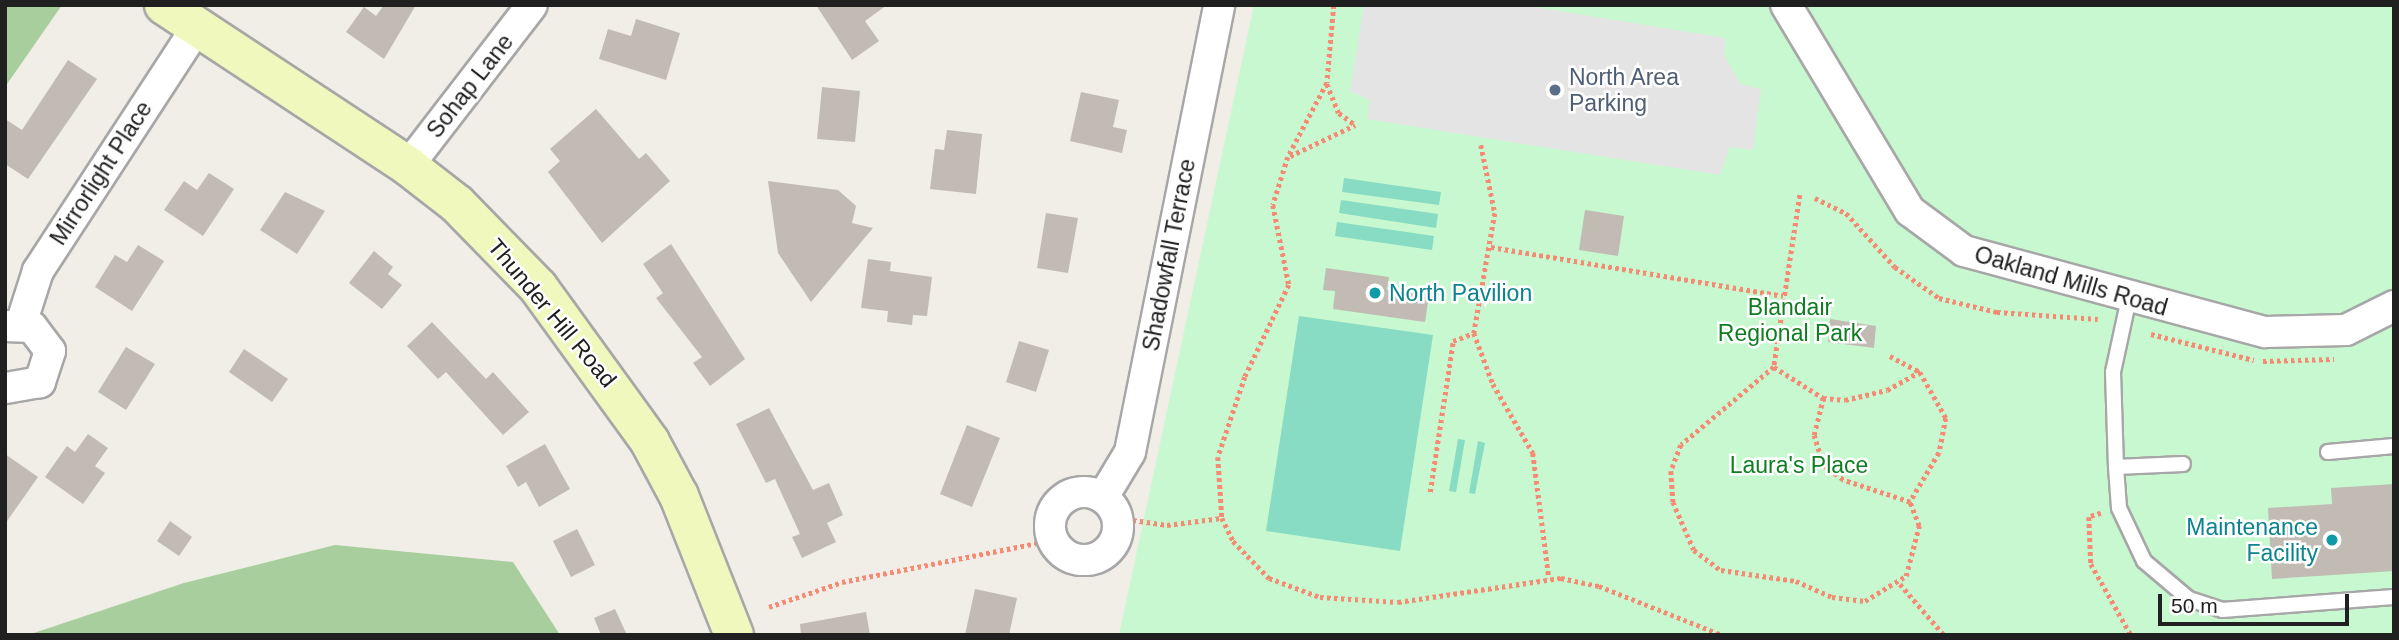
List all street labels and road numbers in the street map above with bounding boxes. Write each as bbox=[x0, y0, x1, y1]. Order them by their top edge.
street label: Sohap Lane bbox=[421, 29, 519, 143]
street label: Mirrorlight Place bbox=[44, 96, 158, 250]
street label: Shadowfall Terrace bbox=[1137, 156, 1201, 354]
street label: Thunder Hill Road bbox=[482, 233, 622, 393]
street label: Oakland Mills Road bbox=[1971, 240, 2171, 322]

